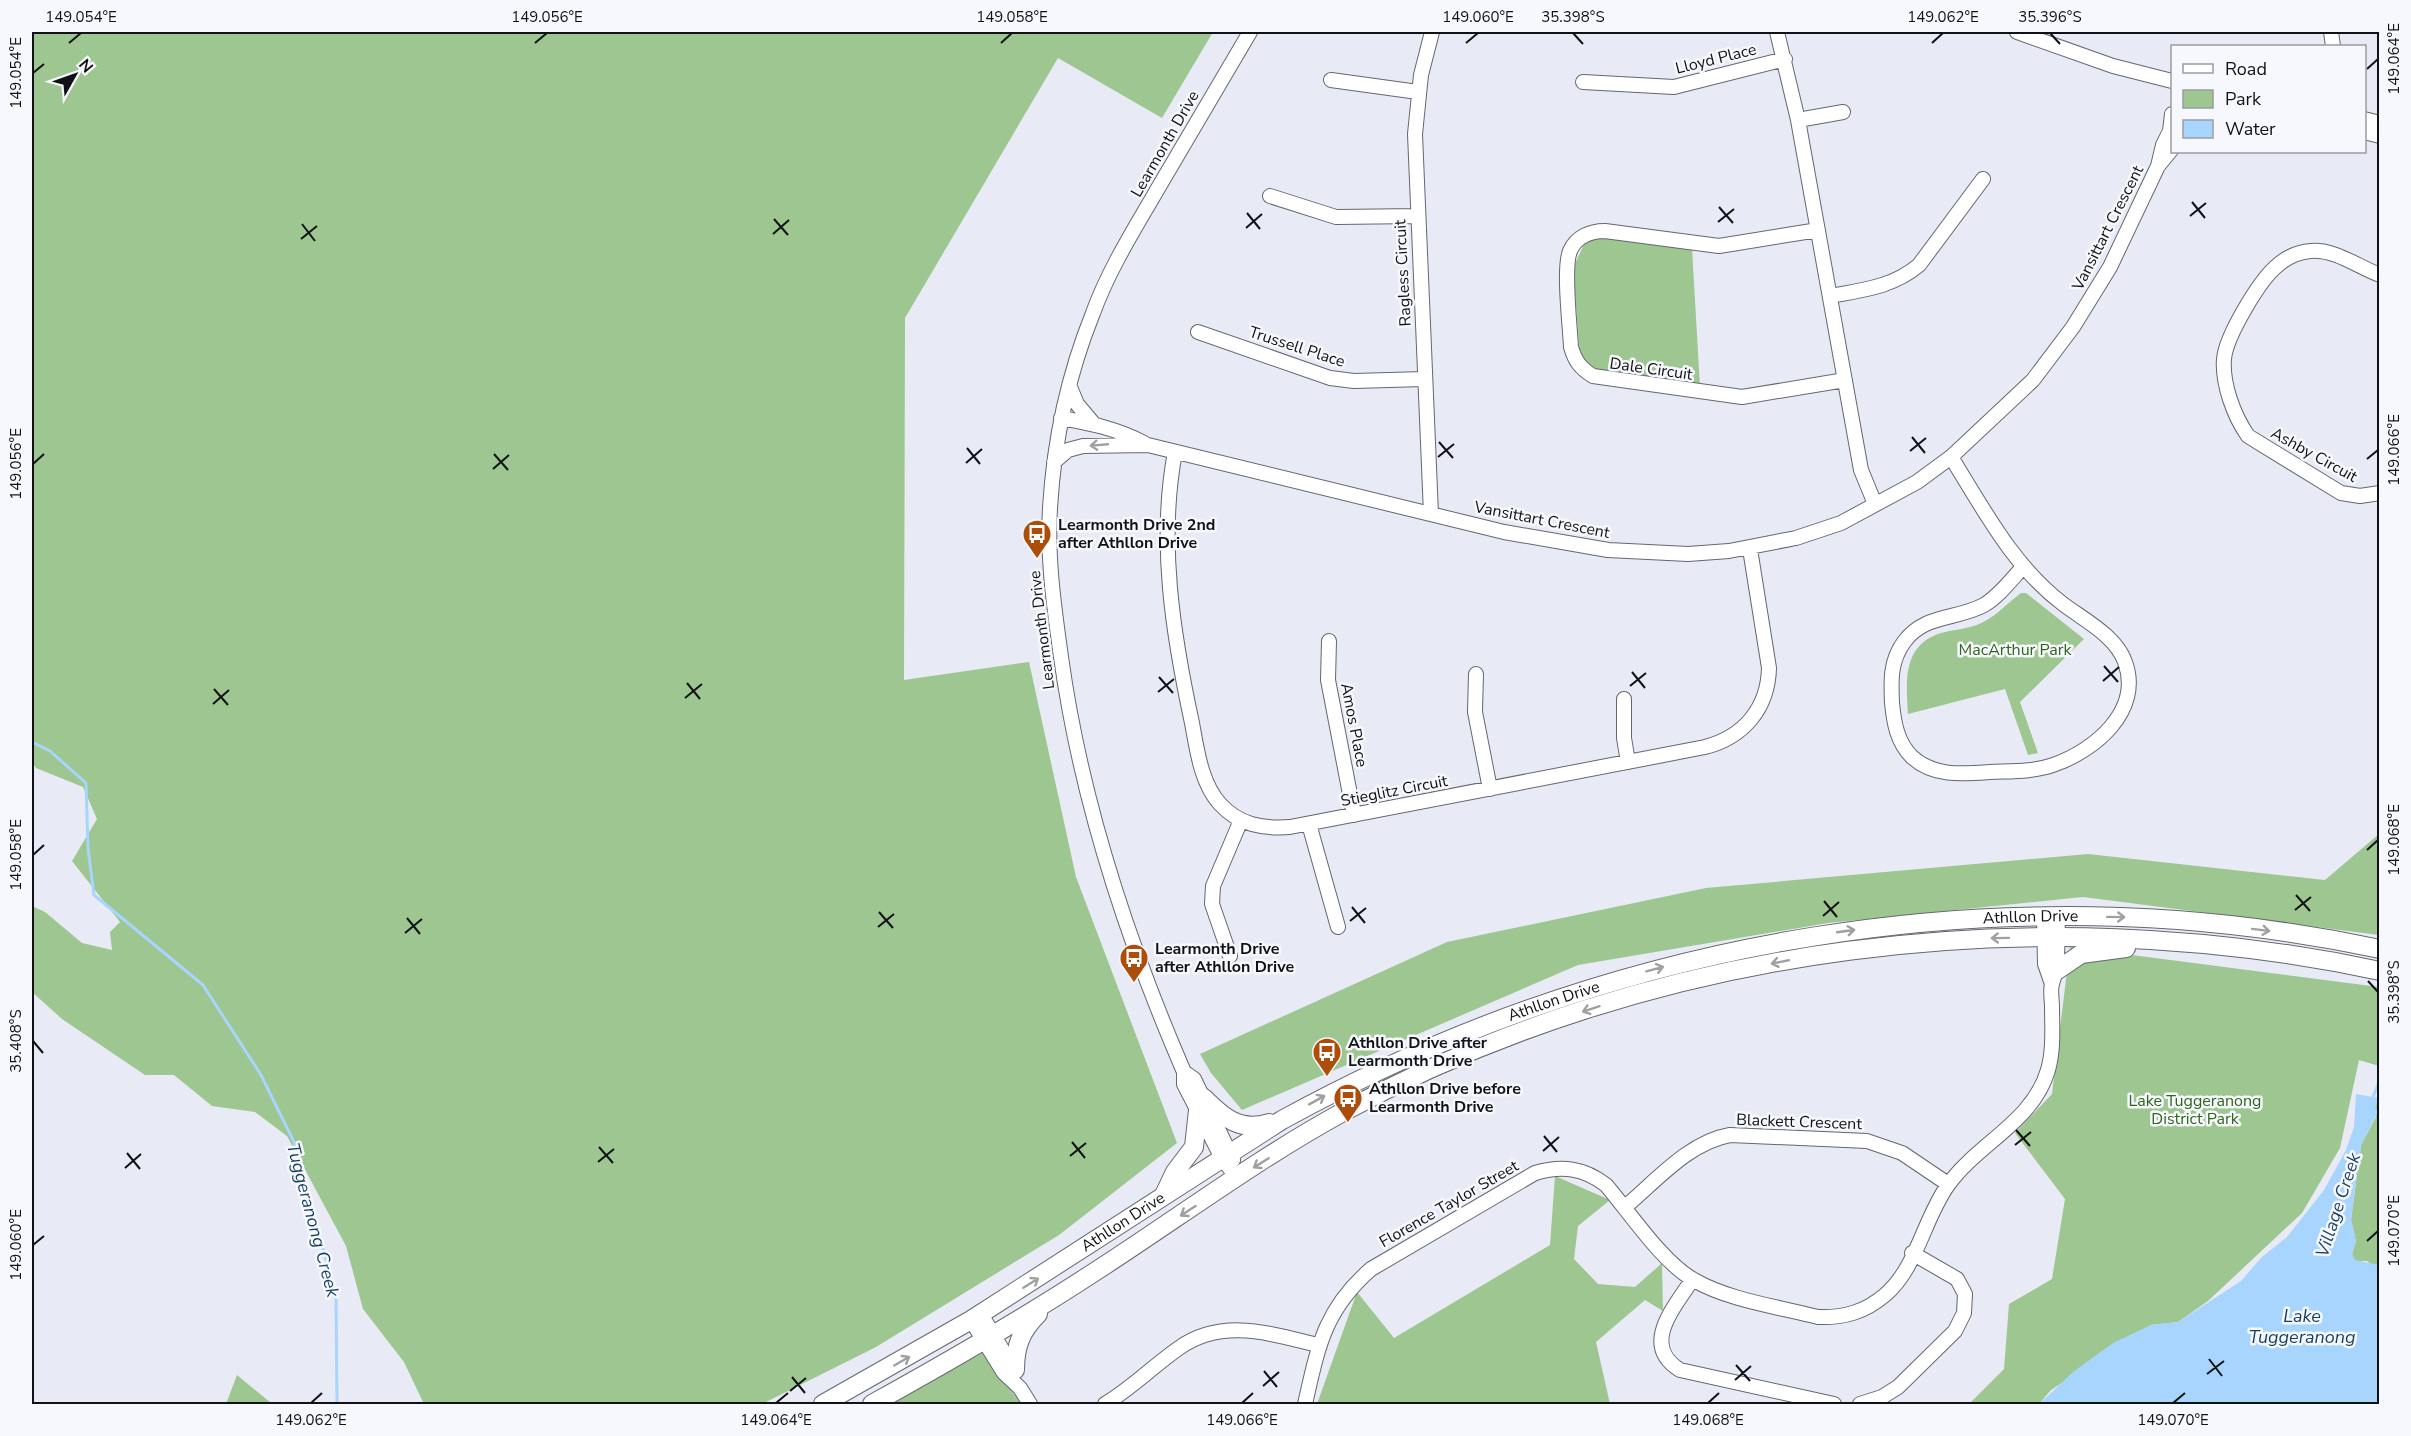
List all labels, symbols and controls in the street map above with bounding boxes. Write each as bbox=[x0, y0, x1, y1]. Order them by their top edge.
text: 149.054°E bbox=[45, 7, 117, 27]
text: 149.056°E bbox=[511, 7, 583, 27]
text: 149.058°E bbox=[976, 7, 1048, 27]
text: 149.060°E bbox=[1442, 7, 1514, 27]
text: 35.398°S bbox=[1541, 7, 1605, 27]
text: 149.062°E bbox=[1907, 7, 1979, 27]
text: 35.396°S bbox=[2018, 7, 2082, 27]
text: 149.064°E bbox=[2384, 23, 2404, 95]
text: 149.054°E bbox=[6, 37, 26, 109]
street label: Lloyd Place bbox=[1673, 38, 1759, 80]
north arrow bbox=[45, 45, 105, 105]
legend bbox=[2171, 45, 2366, 153]
text: N bbox=[73, 54, 98, 78]
text: Road bbox=[2225, 57, 2267, 81]
street label: Learmonth Drive bbox=[1126, 87, 1204, 201]
text: Park bbox=[2225, 87, 2262, 111]
text: Water bbox=[2225, 117, 2276, 141]
street label: Vansittart Crescent bbox=[2067, 161, 2149, 295]
street label: Ragless Circuit bbox=[1389, 219, 1417, 327]
street label: Trussell Place bbox=[1246, 321, 1348, 373]
street label: Dale Circuit bbox=[1608, 352, 1694, 386]
text: 149.066°E bbox=[2384, 414, 2404, 486]
street label: Ashby Circuit bbox=[2267, 422, 2362, 488]
text: 149.056°E bbox=[6, 428, 26, 500]
one-way arrow bbox=[1089, 439, 1109, 450]
street label: Vansittart Crescent bbox=[1471, 496, 1612, 544]
place label: Learmonth Drive 2nd after Athllon Drive bbox=[1058, 514, 1215, 554]
bus stop icon: Learmonth Drive 2nd after Athllon Drive bbox=[1021, 518, 1053, 560]
street label: Learmonth Drive bbox=[1024, 569, 1060, 691]
park label: MacArthur Park bbox=[1959, 639, 2072, 661]
street label: Amos Place bbox=[1335, 681, 1373, 769]
street label: Stieglitz Circuit bbox=[1339, 770, 1450, 812]
text: 149.068°E bbox=[2384, 804, 2404, 876]
text: 149.058°E bbox=[6, 819, 26, 891]
street label: Athllon Drive bbox=[1982, 905, 2078, 929]
one-way arrow bbox=[2106, 911, 2126, 923]
one-way arrow bbox=[2251, 924, 2271, 935]
one-way arrow bbox=[1835, 925, 1855, 936]
one-way arrow bbox=[1991, 933, 2011, 944]
place label: Learmonth Drive after Athllon Drive bbox=[1155, 938, 1294, 978]
bus stop icon: Learmonth Drive after Athllon Drive bbox=[1118, 942, 1150, 984]
one-way arrow bbox=[1771, 957, 1791, 968]
text: 35.398°S bbox=[2384, 960, 2404, 1024]
one-way arrow bbox=[1645, 963, 1664, 974]
street label: Athllon Drive bbox=[1505, 976, 1602, 1027]
one-way arrow bbox=[1582, 1004, 1601, 1015]
text: 35.408°S bbox=[6, 1009, 26, 1073]
place label: Athllon Drive after Learmonth Drive bbox=[1348, 1032, 1488, 1072]
bus stop icon: Athllon Drive after Learmonth Drive bbox=[1311, 1036, 1343, 1078]
place label: Athllon Drive before Learmonth Drive bbox=[1369, 1078, 1521, 1118]
bus stop icon: Athllon Drive before Learmonth Drive bbox=[1332, 1082, 1364, 1124]
park label: Lake Tuggeranong District Park bbox=[2129, 1090, 2261, 1130]
one-way arrow bbox=[1308, 1094, 1325, 1106]
street label: Blackett Crescent bbox=[1736, 1109, 1863, 1135]
water label: Tuggeranong Creek bbox=[281, 1140, 345, 1301]
water label: Village Creek bbox=[2310, 1149, 2366, 1260]
street label: Florence Taylor Street bbox=[1375, 1155, 1523, 1253]
one-way arrow bbox=[1253, 1157, 1270, 1169]
street label: Athllon Drive bbox=[1077, 1187, 1169, 1257]
text: 149.070°E bbox=[2384, 1195, 2404, 1267]
one-way arrow bbox=[1180, 1205, 1197, 1217]
text: 149.060°E bbox=[6, 1209, 26, 1281]
one-way arrow bbox=[1022, 1277, 1039, 1289]
water label: Lake Tuggeranong bbox=[2248, 1304, 2356, 1349]
one-way arrow bbox=[893, 1355, 910, 1367]
text: 149.062°E bbox=[275, 1410, 347, 1430]
text: 149.064°E bbox=[740, 1410, 812, 1430]
text: 149.066°E bbox=[1206, 1410, 1278, 1430]
text: 149.068°E bbox=[1672, 1410, 1744, 1430]
text: 149.070°E bbox=[2137, 1410, 2209, 1430]

